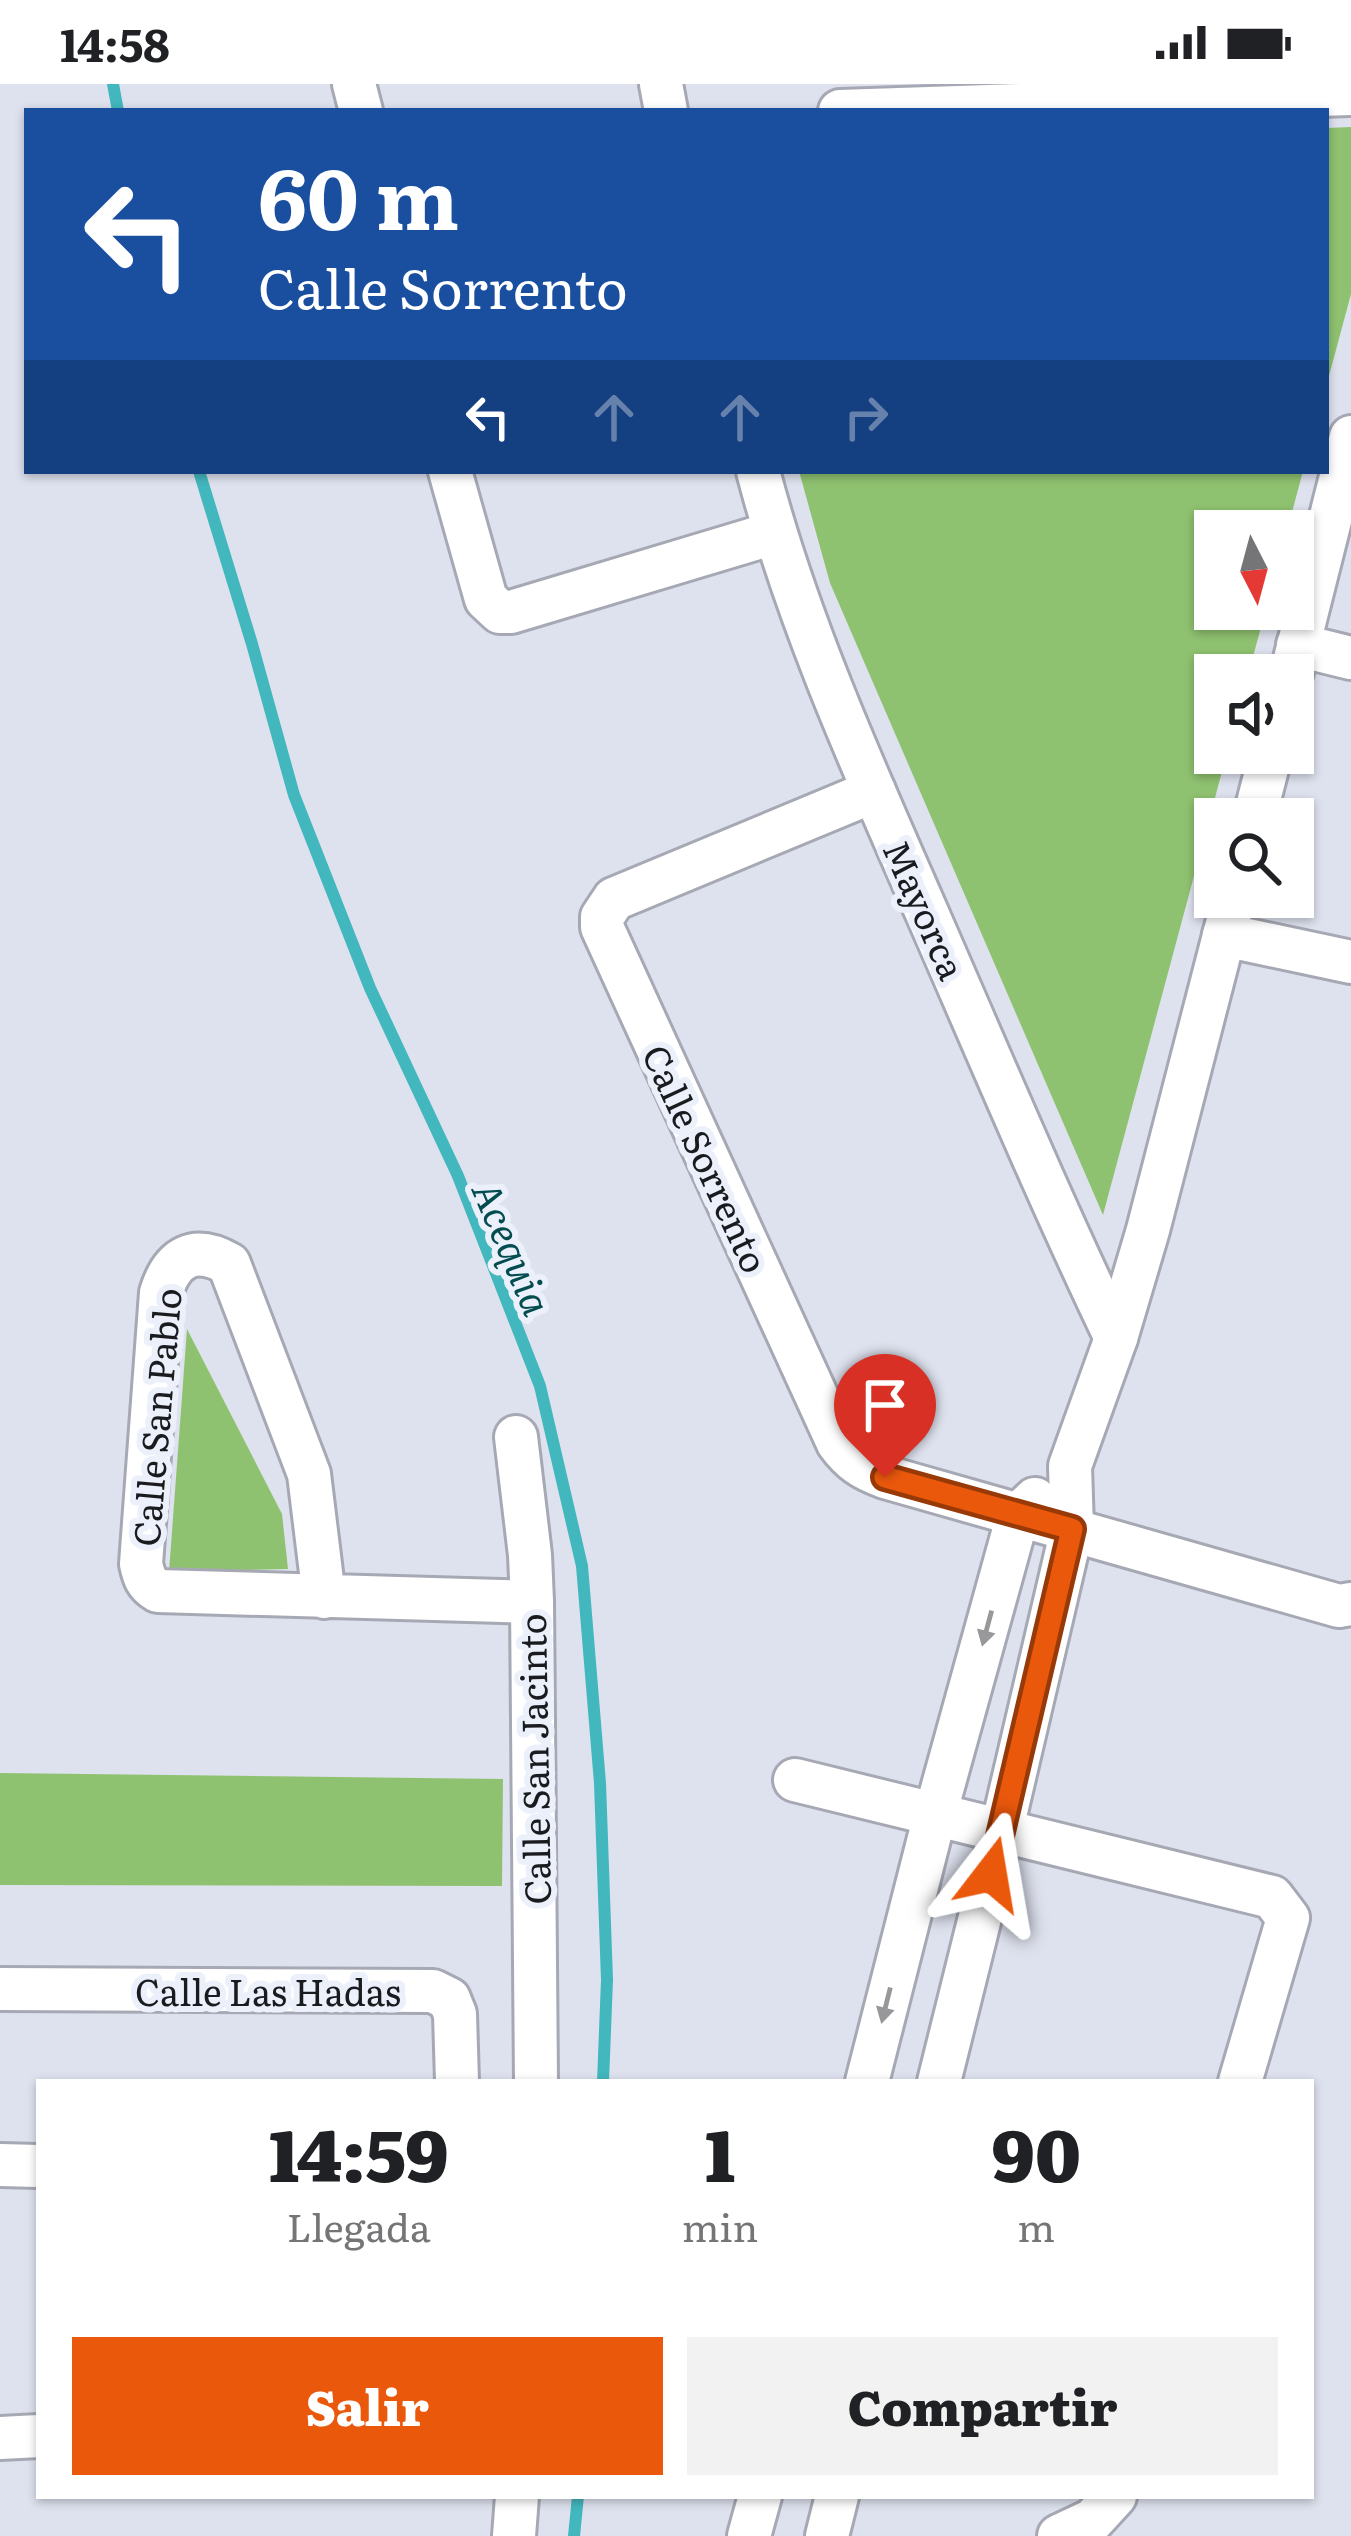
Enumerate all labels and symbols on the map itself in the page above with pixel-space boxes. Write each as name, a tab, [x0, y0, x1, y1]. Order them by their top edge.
north arrow	[1194, 510, 1314, 630]
street label: Mayorca	[872, 831, 980, 988]
street label: Calle Sorrento	[631, 1035, 783, 1281]
water label: Acequia	[460, 1171, 569, 1324]
street label: Calle San Pablo	[117, 1286, 193, 1548]
pin	[834, 1354, 936, 1477]
one-way arrow	[976, 1610, 995, 1647]
street label: Calle San Jacinto	[504, 1613, 562, 1905]
position arrow	[928, 1811, 1054, 1937]
street label: Calle Las Hadas	[135, 1964, 401, 2017]
one-way arrow	[876, 1986, 895, 2023]

